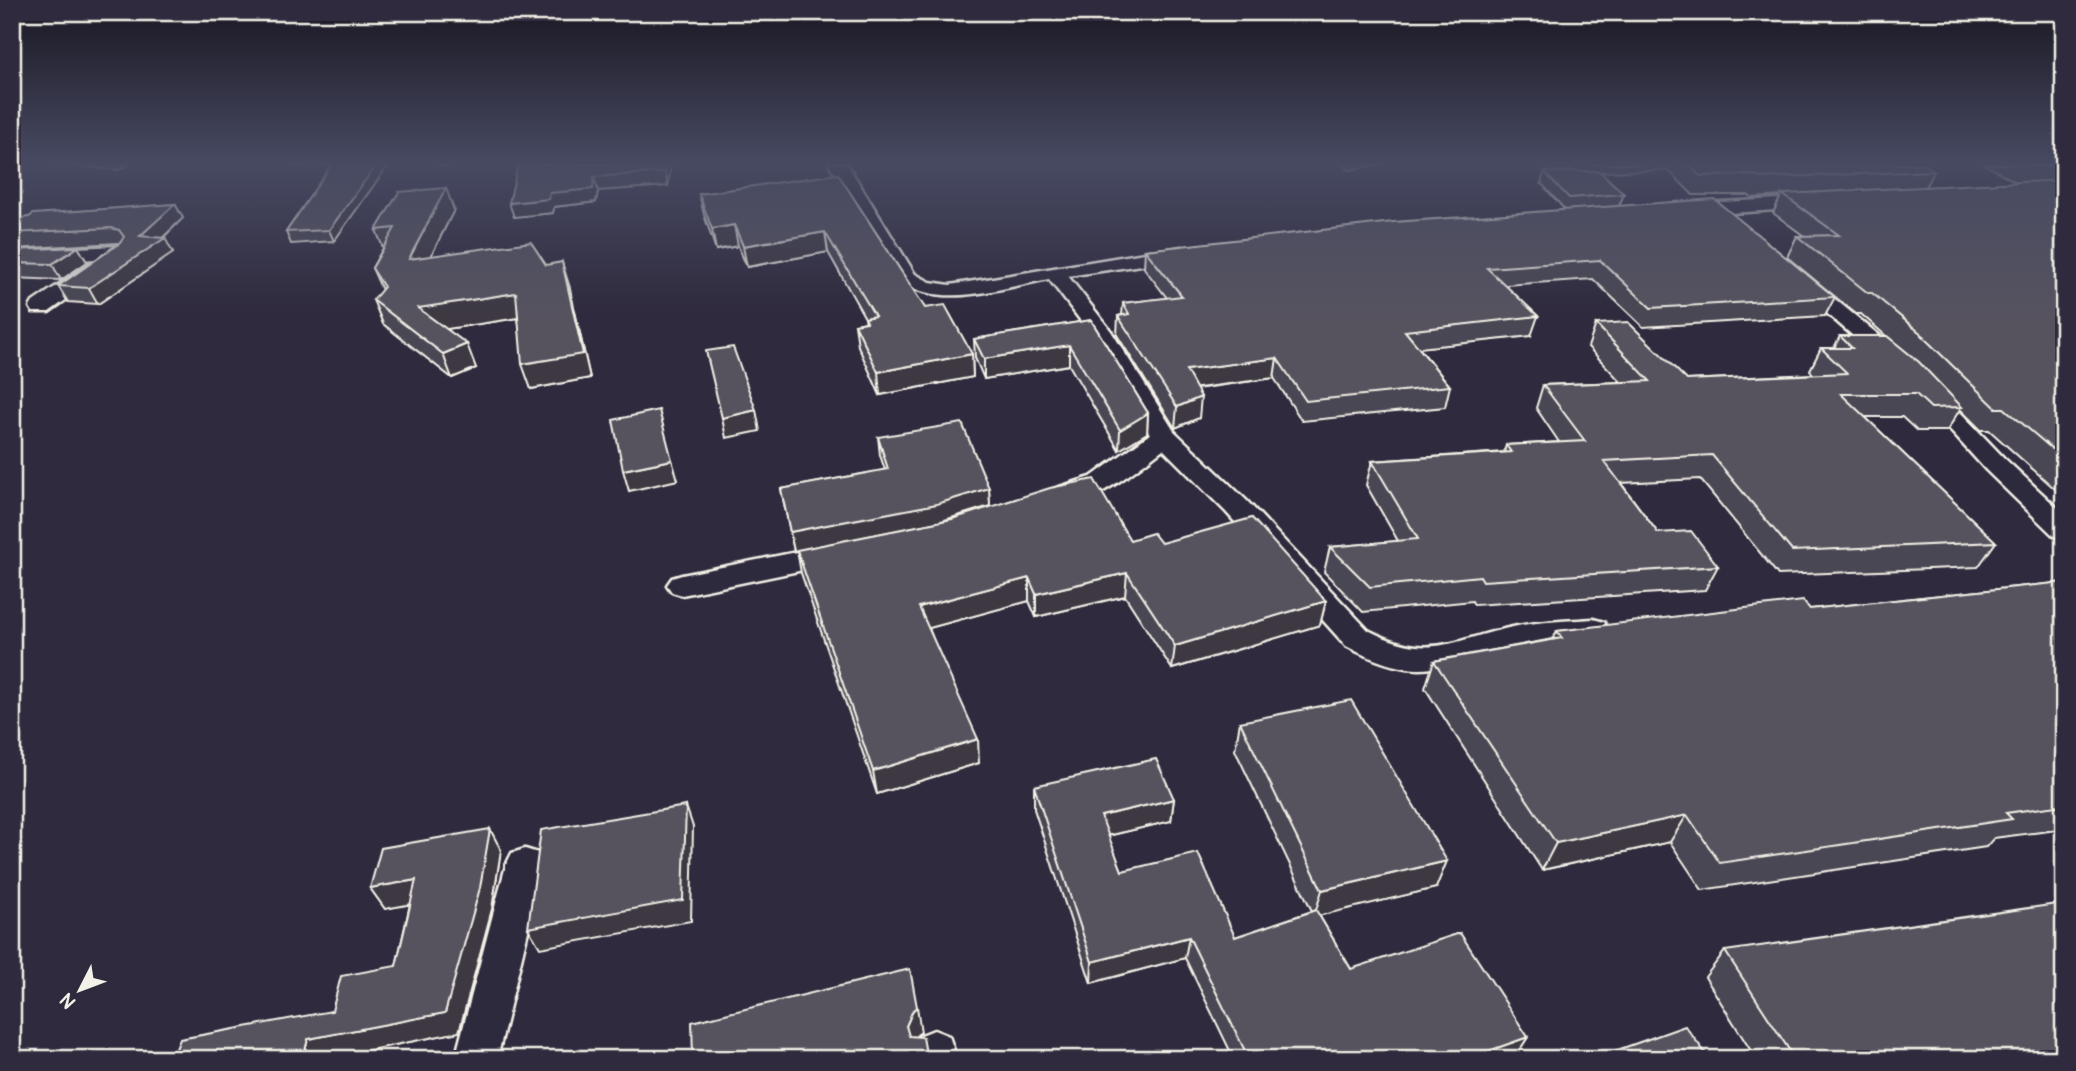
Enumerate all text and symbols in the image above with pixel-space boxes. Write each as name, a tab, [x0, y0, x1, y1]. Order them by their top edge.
north arrow	[46, 956, 116, 1026]
text: N	[55, 988, 81, 1014]

